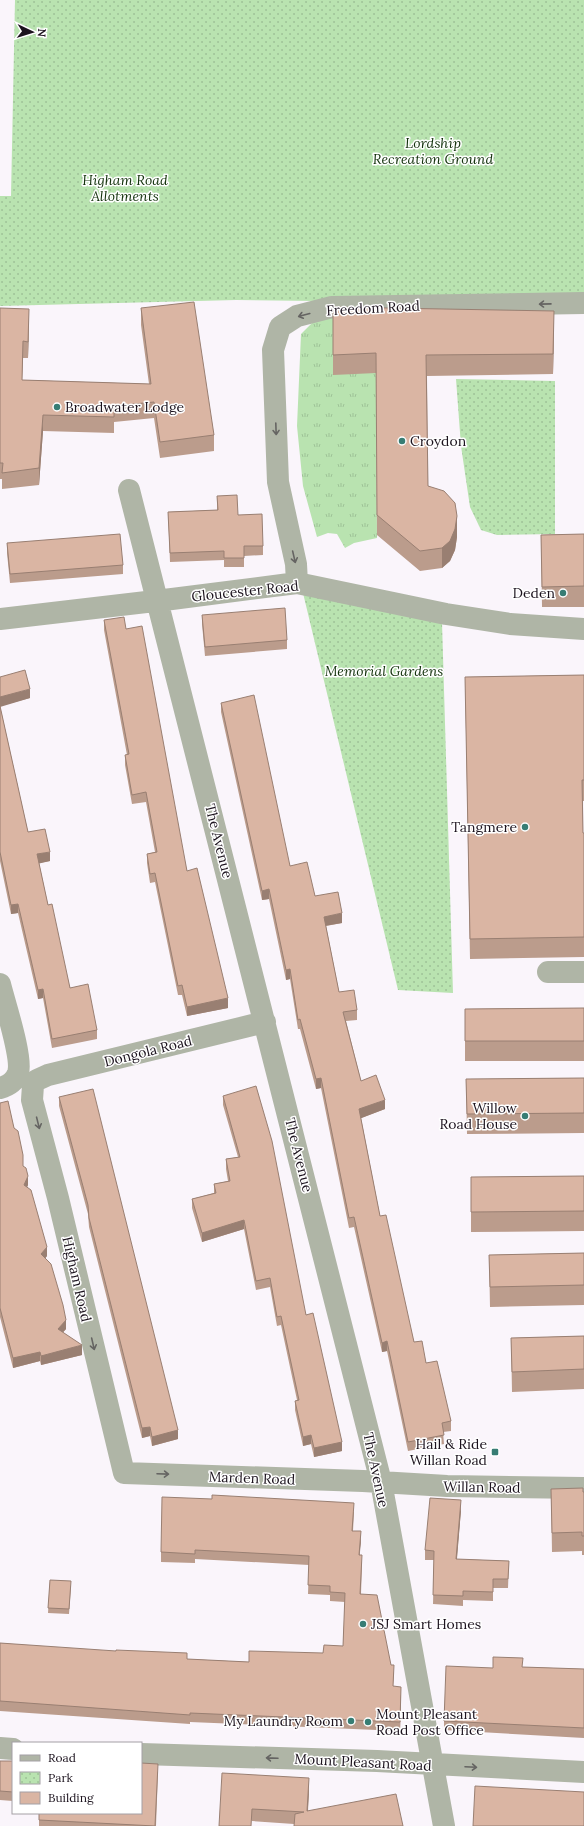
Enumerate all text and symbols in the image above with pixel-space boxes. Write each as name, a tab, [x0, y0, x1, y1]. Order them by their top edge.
north arrow	[12, 12, 52, 52]
text: N	[35, 28, 49, 38]
park label: Lordship Recreation Ground	[373, 134, 493, 168]
park label: Higham Road Allotments	[82, 171, 168, 205]
street label: Freedom Road	[326, 297, 420, 319]
one-way arrow	[539, 300, 552, 307]
one-way arrow	[298, 311, 311, 319]
place label: Broadwater Lodge	[65, 398, 185, 416]
marker: Broadwater Lodge	[52, 402, 62, 412]
one-way arrow	[272, 422, 280, 435]
place label: Croydon	[410, 432, 467, 450]
marker: Croydon	[397, 436, 407, 446]
one-way arrow	[291, 550, 298, 563]
street label: Gloucester Road	[191, 576, 299, 606]
place label: Deden	[513, 584, 556, 602]
marker: Deden	[558, 588, 568, 598]
park label: Memorial Gardens	[325, 662, 443, 680]
street label: The Avenue	[201, 802, 237, 881]
place label: Tangmere	[451, 818, 517, 836]
marker: Tangmere	[520, 822, 530, 832]
street label: Dongola Road	[102, 1031, 194, 1071]
place label: Willow Road House	[440, 1099, 518, 1133]
marker: Willow Road House	[520, 1111, 530, 1121]
one-way arrow	[34, 1116, 42, 1129]
street label: The Avenue	[281, 1116, 317, 1195]
street label: Higham Road	[58, 1235, 96, 1323]
one-way arrow	[90, 1337, 97, 1350]
street label: The Avenue	[359, 1431, 393, 1510]
place label: Hail & Ride Willan Road	[410, 1435, 487, 1469]
marker: Hail & Ride Willan Road	[490, 1447, 500, 1457]
street label: Marden Road	[208, 1467, 296, 1489]
one-way arrow	[156, 1471, 169, 1478]
street label: Willan Road	[443, 1477, 521, 1497]
place label: JSJ Smart Homes	[370, 1615, 481, 1633]
marker: JSJ Smart Homes	[358, 1619, 368, 1629]
place label: Mount Pleasant Road Post Office	[376, 1705, 484, 1739]
place label: My Laundry Room	[224, 1712, 343, 1730]
marker: My Laundry Room	[346, 1716, 356, 1726]
marker: Mount Pleasant Road Post Office	[363, 1717, 373, 1727]
legend	[12, 1742, 142, 1814]
street label: Mount Pleasant Road	[294, 1749, 432, 1775]
text: Road	[48, 1750, 76, 1765]
one-way arrow	[266, 1754, 279, 1762]
one-way arrow	[464, 1763, 477, 1770]
text: Park	[48, 1770, 74, 1785]
text: Building	[48, 1790, 94, 1805]

